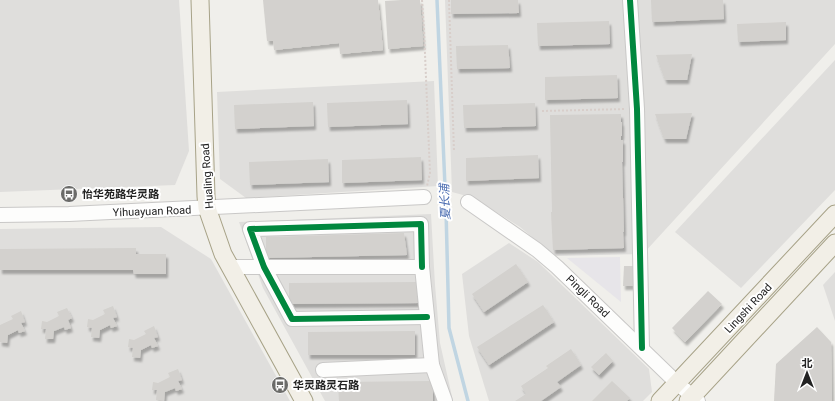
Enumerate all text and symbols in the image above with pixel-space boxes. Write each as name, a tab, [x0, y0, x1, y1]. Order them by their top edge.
street label: Hualing Road	[199, 143, 216, 209]
water label: 夏长浦	[437, 182, 453, 220]
bus stop icon: 怡华苑路华灵路	[59, 184, 79, 204]
place label: 怡华苑路华灵路	[82, 188, 160, 201]
street label: Yihuayuan Road	[113, 204, 192, 219]
street label: Pingli Road	[563, 273, 612, 320]
street label: Lingshi Road	[722, 281, 775, 336]
north arrow	[787, 353, 827, 393]
text: 北	[802, 357, 813, 370]
bus stop icon: 华灵路灵石路	[270, 375, 290, 395]
place label: 华灵路灵石路	[293, 379, 360, 392]

